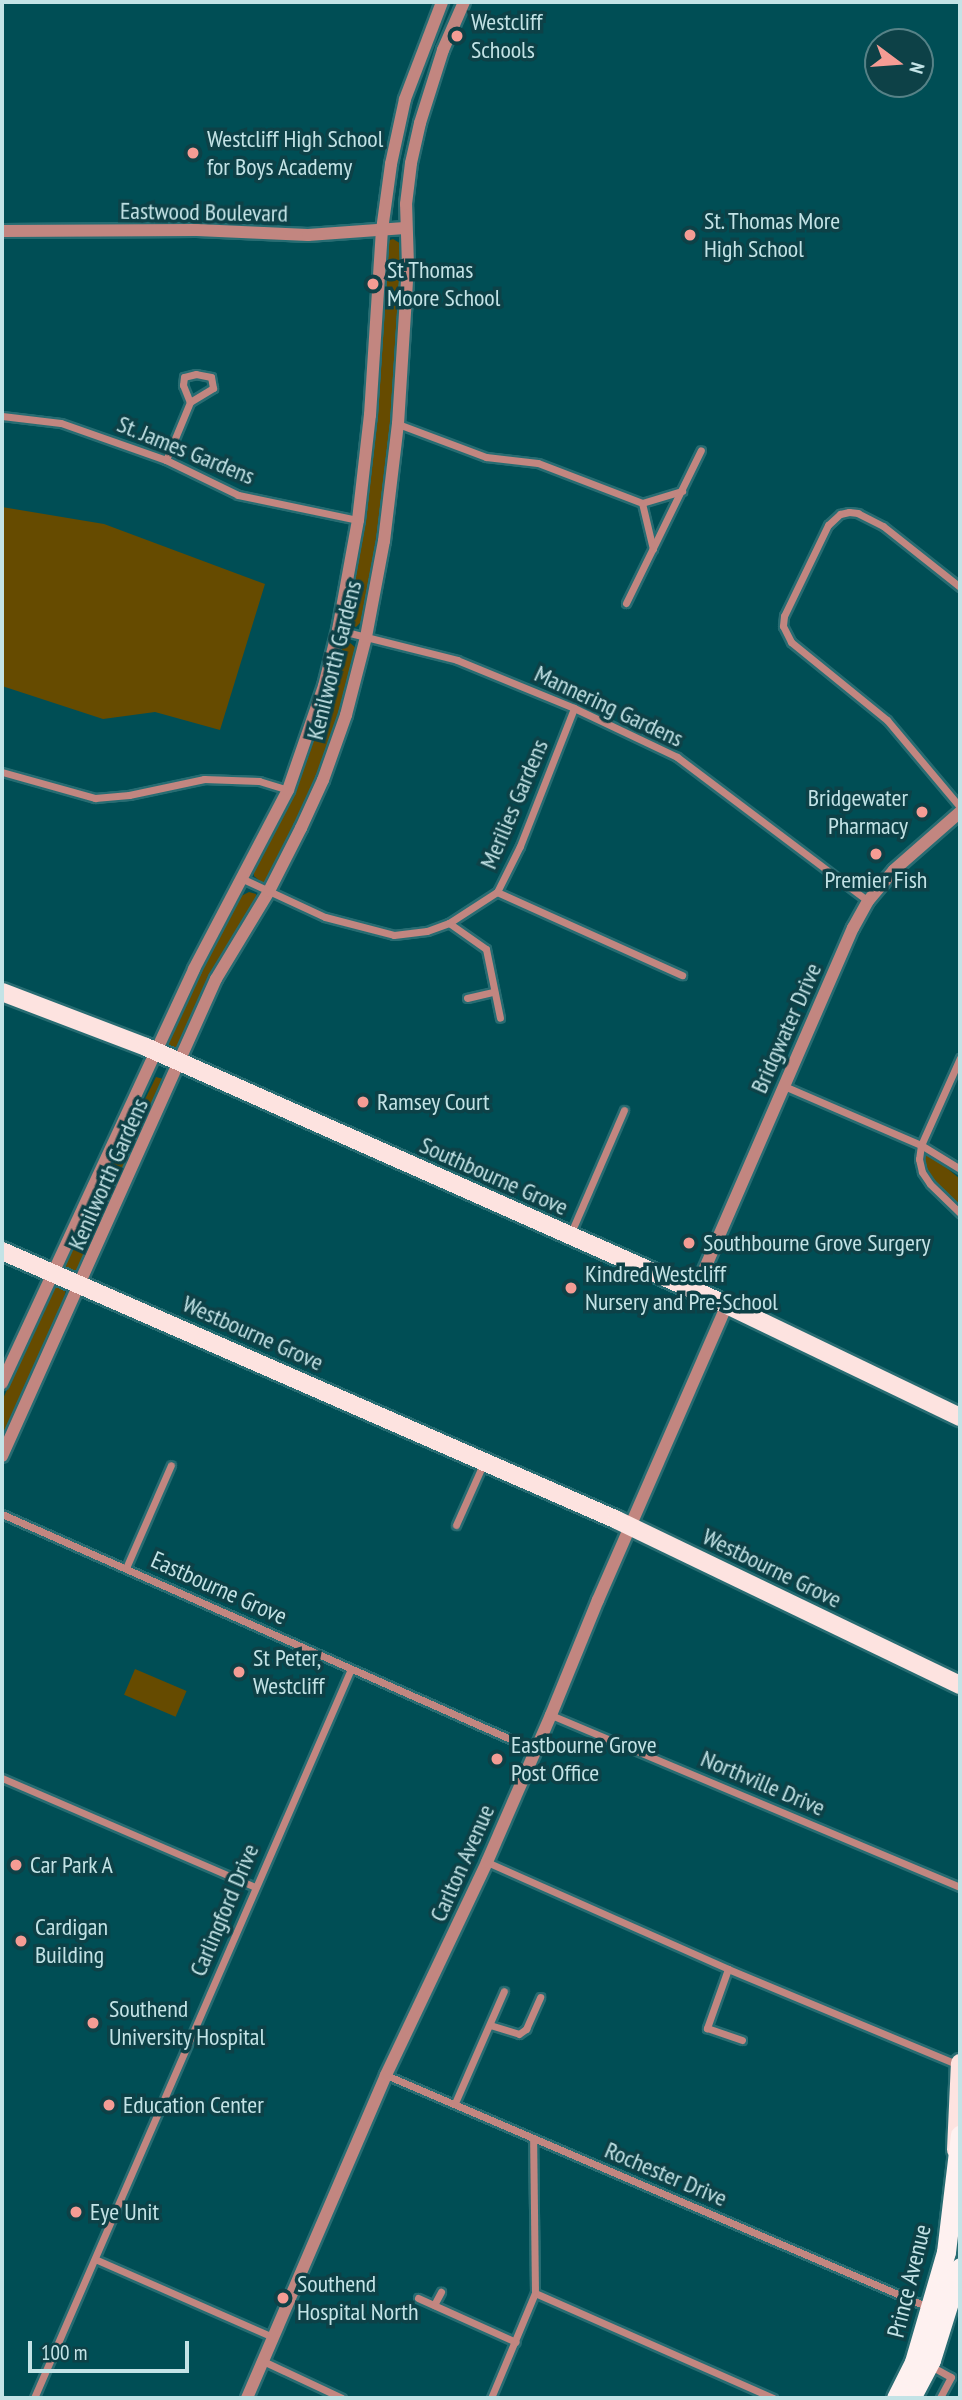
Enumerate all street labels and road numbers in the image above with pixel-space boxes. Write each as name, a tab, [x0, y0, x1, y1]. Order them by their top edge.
street label: Eastwood Boulevard	[120, 196, 288, 228]
street label: St. James Gardens	[112, 409, 260, 491]
street label: Kenilworth Gardens	[300, 578, 368, 742]
street label: Mannering Gardens	[530, 659, 688, 753]
street label: Merilies Gardens	[474, 735, 554, 873]
street label: Bridgwater Drive	[745, 959, 827, 1097]
street label: Kenilworth Gardens	[62, 1094, 154, 1254]
street label: Southbourne Grove	[415, 1130, 573, 1222]
street label: Westbourne Grove	[178, 1289, 328, 1377]
street label: Westbourne Grove	[698, 1522, 846, 1614]
street label: Eastbourne Grove	[147, 1545, 291, 1631]
street label: Northville Drive	[697, 1744, 829, 1822]
street label: Carlton Avenue	[423, 1800, 501, 1926]
street label: Carlingford Drive	[183, 1840, 265, 1980]
street label: Rochester Drive	[601, 2135, 731, 2213]
street label: Prince Avenue	[881, 2221, 937, 2341]

